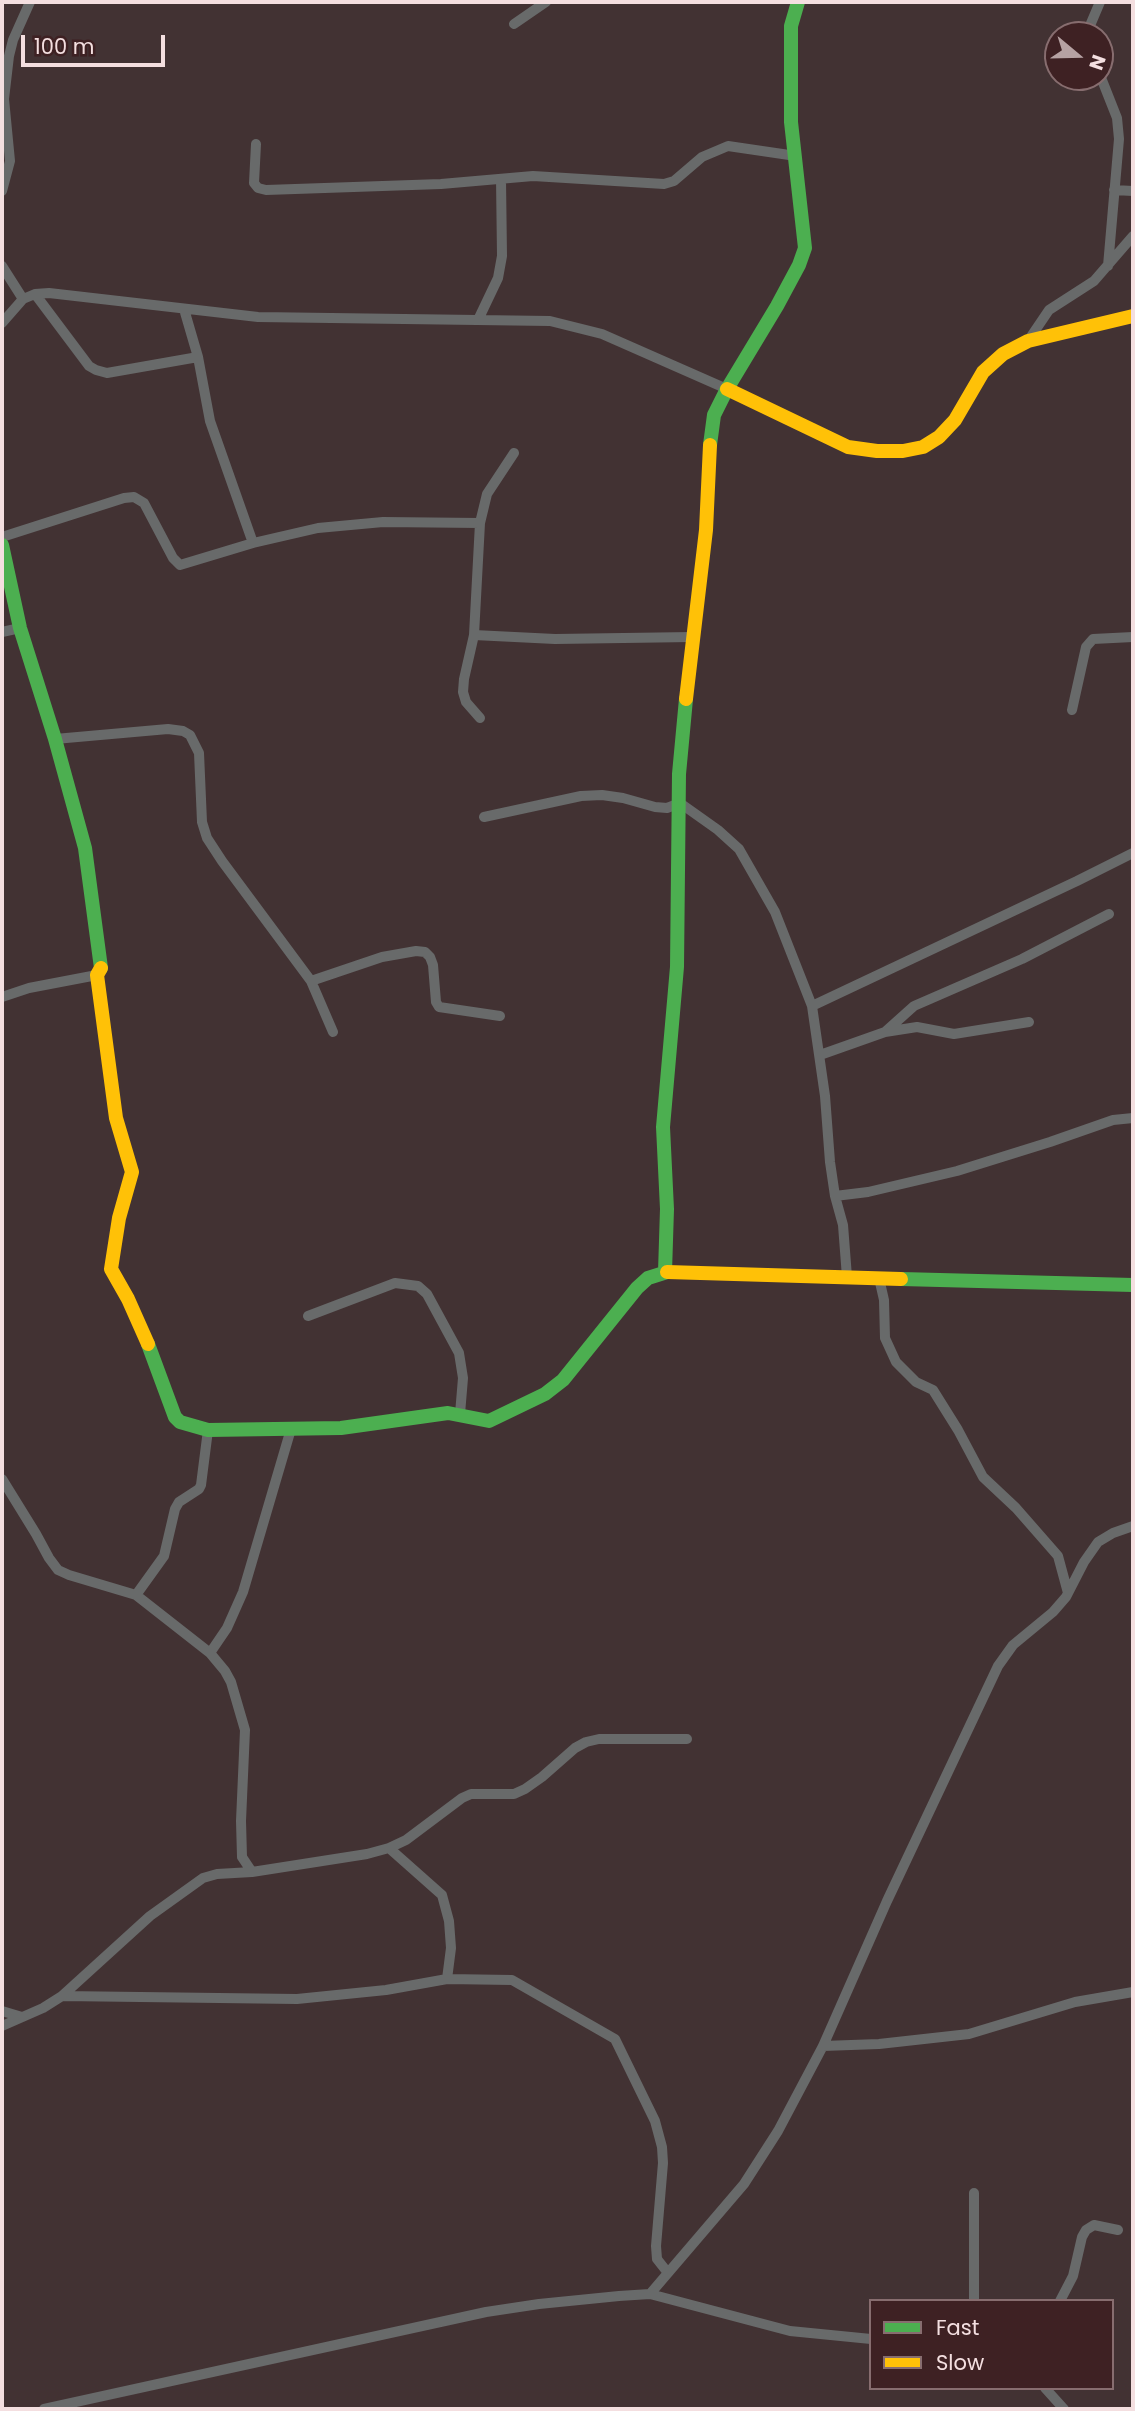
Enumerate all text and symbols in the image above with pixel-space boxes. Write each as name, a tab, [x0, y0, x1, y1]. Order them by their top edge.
scale bar	[24, 21, 168, 65]
north arrow	[1044, 21, 1114, 91]
text: 100 m	[34, 32, 94, 61]
text: N	[1082, 51, 1113, 73]
legend	[869, 2299, 1114, 2390]
text: Fast	[936, 2313, 979, 2342]
text: Slow	[936, 2348, 984, 2377]

